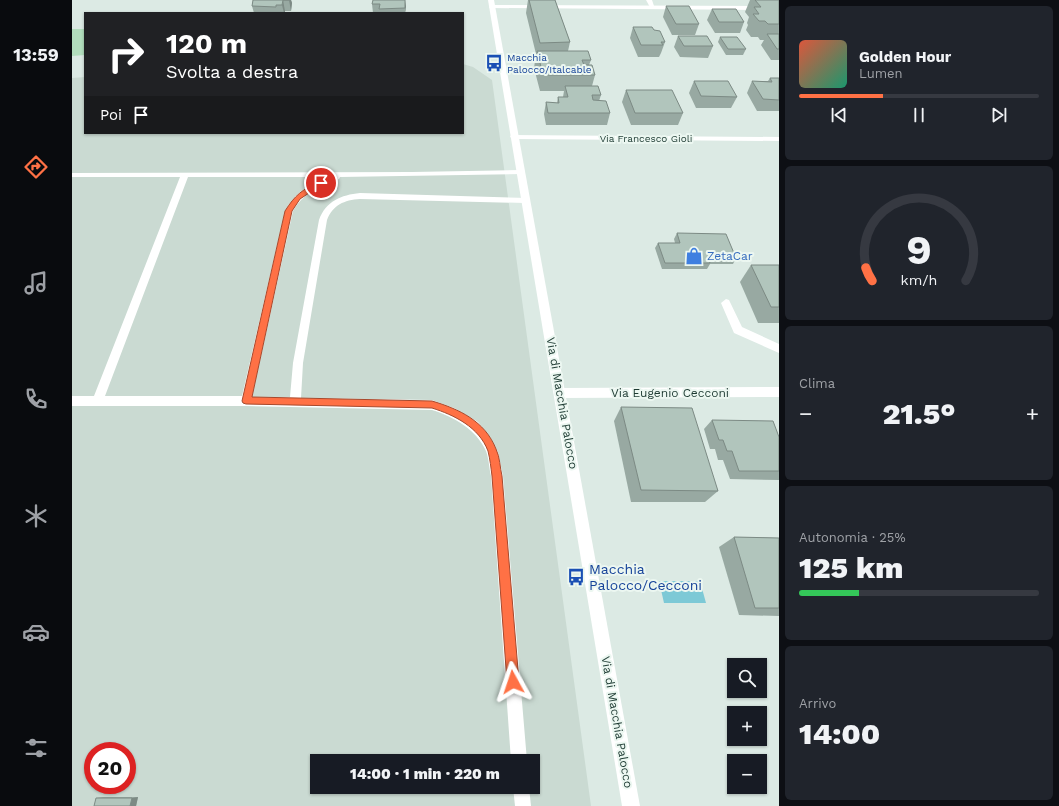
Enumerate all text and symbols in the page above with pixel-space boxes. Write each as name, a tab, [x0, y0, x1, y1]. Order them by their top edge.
text: 120 m	[166, 27, 247, 60]
icon: right	[100, 28, 152, 80]
text: 13:59	[13, 44, 59, 65]
text: Golden Hour	[859, 48, 951, 66]
place label: Macchia Palocco/Italcable	[507, 52, 592, 75]
bus stop icon: Macchia Palocco/Italcable	[484, 53, 504, 73]
text: Svolta a destra	[166, 61, 298, 82]
text: Lumen	[859, 66, 903, 81]
icon: arrive	[130, 104, 152, 126]
icon: previous	[828, 104, 850, 126]
icon: pause	[908, 104, 930, 126]
icon: next	[988, 104, 1010, 126]
text: Poi	[100, 106, 122, 124]
street label: Via Francesco Gioli	[600, 133, 692, 144]
icon: directions	[22, 153, 50, 181]
pin	[304, 166, 338, 200]
icon: arrive	[310, 172, 332, 194]
text: 9	[906, 225, 932, 274]
shop icon: ZetaCar	[684, 246, 704, 266]
place label: ZetaCar	[707, 249, 753, 263]
icon: music	[22, 269, 50, 297]
text: km/h	[901, 272, 937, 288]
street label: Via di Macchia Palocco	[544, 336, 580, 470]
text: Clima	[799, 376, 835, 391]
icon: phone	[22, 385, 50, 413]
street label: Via Eugenio Cecconi	[611, 386, 729, 400]
text: 21.5°	[882, 396, 956, 431]
text: −	[799, 401, 812, 426]
text: +	[1026, 401, 1039, 426]
icon: climate	[22, 502, 50, 530]
text: Autonomia · 25%	[799, 530, 906, 545]
text: 125 km	[799, 550, 903, 585]
place label: Macchia Palocco/Cecconi	[589, 561, 702, 593]
bus stop icon: Macchia Palocco/Cecconi	[566, 567, 586, 587]
icon: car	[22, 618, 50, 646]
street label: Via di Macchia Palocco	[599, 655, 635, 789]
map controls	[727, 658, 767, 794]
button: search	[727, 658, 767, 698]
position arrow	[492, 661, 534, 703]
text: Arrivo	[799, 696, 836, 711]
button: +	[727, 706, 767, 746]
text: 14:00	[799, 716, 880, 751]
icon: filters	[22, 734, 50, 762]
speed limit sign: 20	[84, 742, 136, 794]
button: −	[727, 754, 767, 794]
text: 14:00 · 1 min · 220 m	[350, 765, 500, 783]

